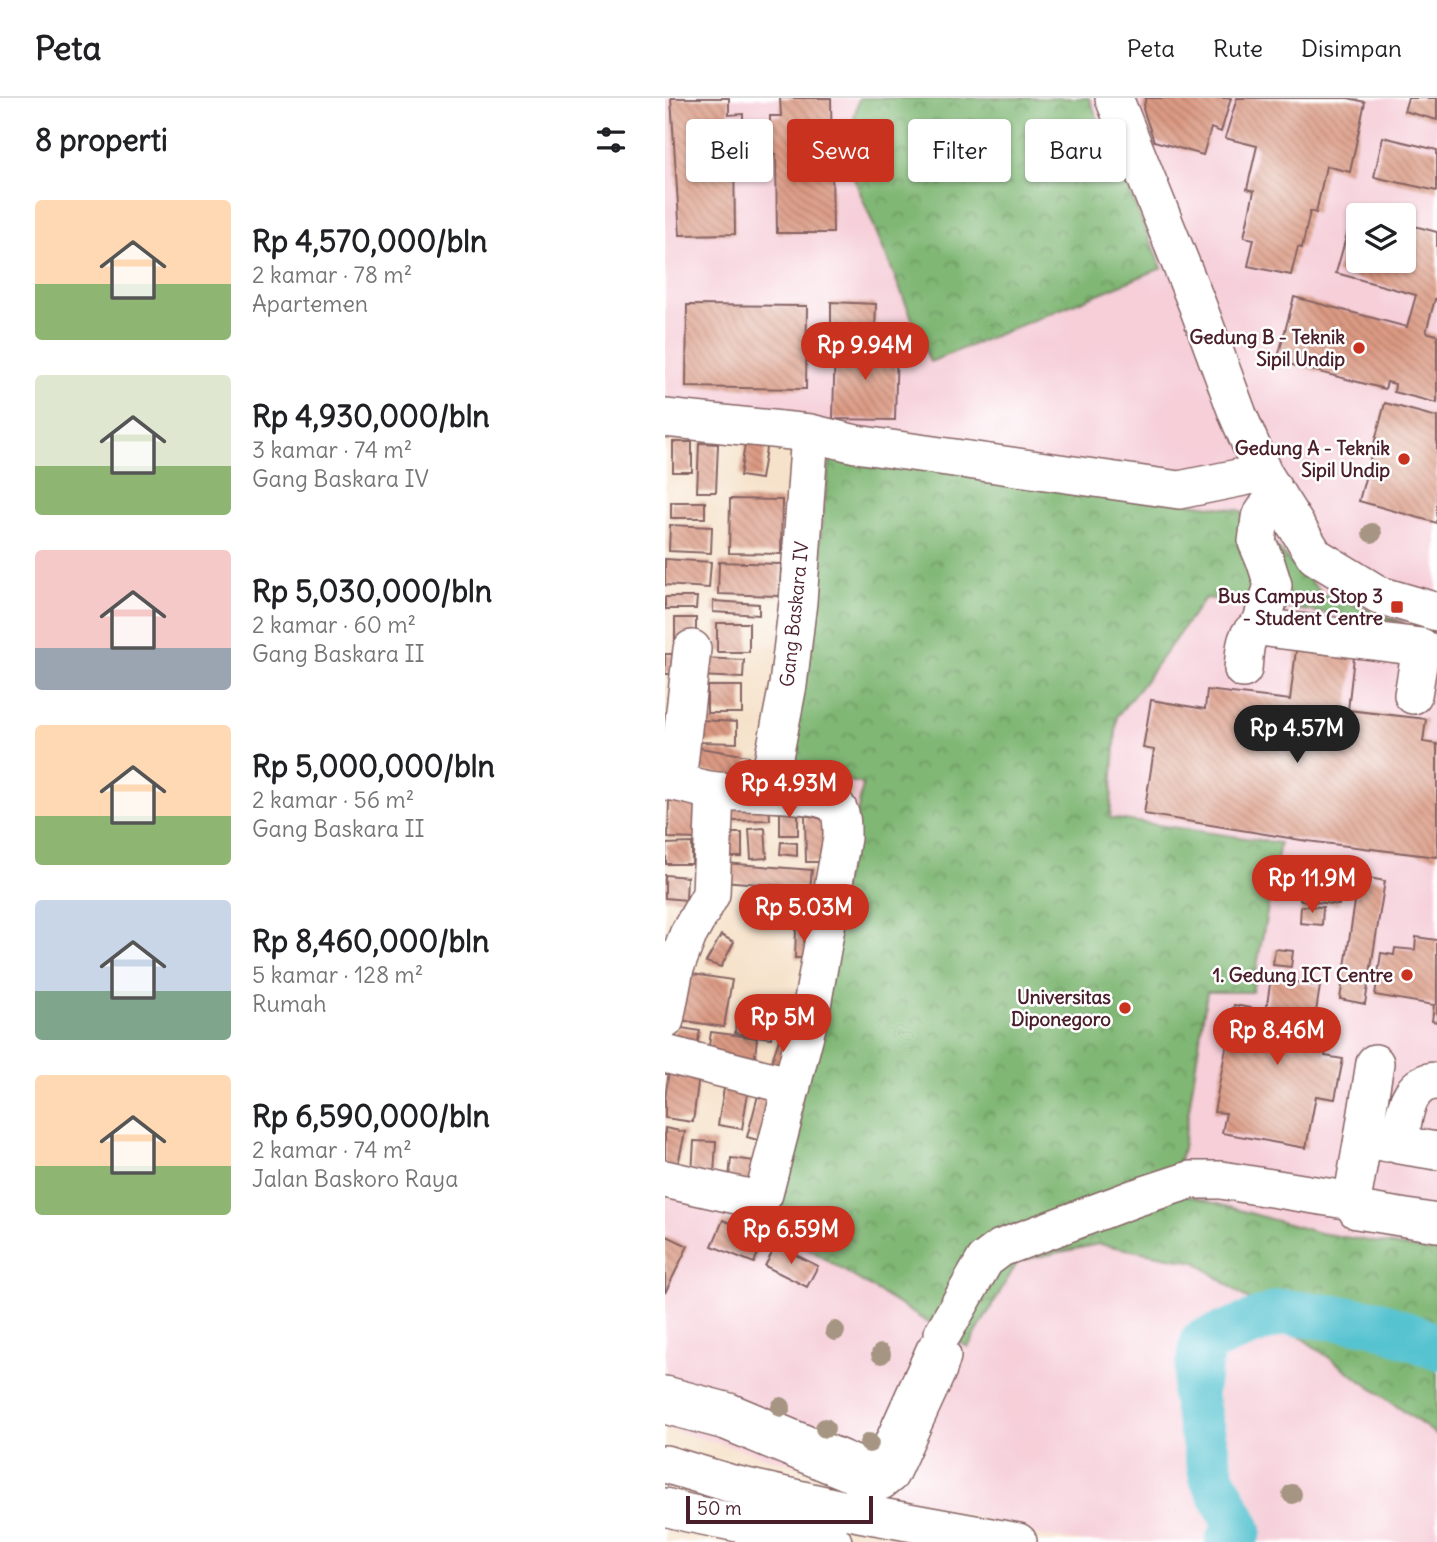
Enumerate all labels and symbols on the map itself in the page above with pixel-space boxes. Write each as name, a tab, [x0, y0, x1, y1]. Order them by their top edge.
pin: Rp 9.94M	[793, 322, 937, 382]
place label: Gedung B - Teknik Sipil Undip	[1190, 325, 1345, 371]
marker: Gedung B - Teknik Sipil Undip	[1351, 340, 1367, 356]
place label: Gedung A - Teknik Sipil Undip	[1235, 436, 1390, 482]
marker: Gedung A - Teknik Sipil Undip	[1396, 451, 1412, 467]
street label: Gang Baskara IV	[774, 540, 814, 688]
place label: Bus Campus Stop 3 - Student Centre	[1218, 584, 1383, 630]
marker: Bus Campus Stop 3 - Student Centre	[1389, 599, 1405, 615]
pin: Rp 4.57M	[1225, 706, 1369, 765]
pin: Rp 4.93M	[717, 760, 861, 820]
pin: Rp 11.9M	[1240, 856, 1384, 915]
pin: Rp 5.03M	[732, 884, 876, 944]
place label: 1. Gedung ICT Centre	[1213, 963, 1393, 987]
marker: 1. Gedung ICT Centre	[1399, 967, 1415, 983]
place label: Universitas Diponegoro	[1011, 985, 1111, 1031]
pin: Rp 5M	[734, 995, 832, 1054]
marker: Universitas Diponegoro	[1117, 1000, 1133, 1016]
pin: Rp 8.46M	[1205, 1007, 1349, 1067]
pin: Rp 6.59M	[719, 1206, 863, 1266]
scale bar	[686, 1493, 873, 1525]

